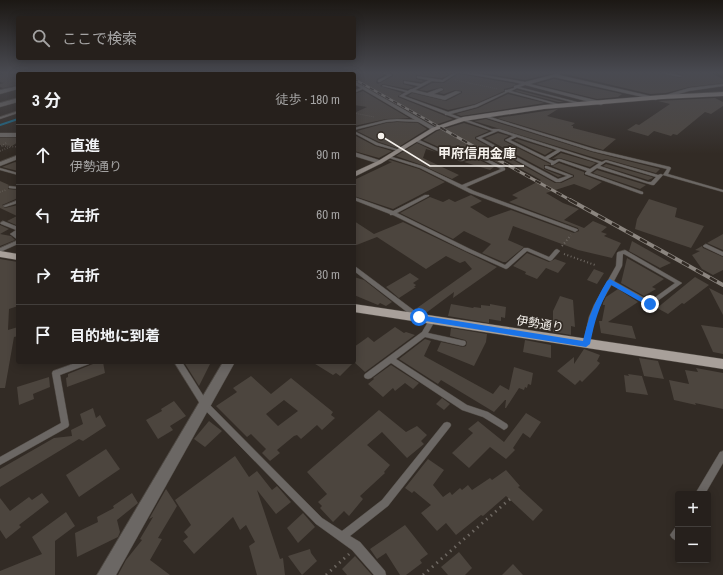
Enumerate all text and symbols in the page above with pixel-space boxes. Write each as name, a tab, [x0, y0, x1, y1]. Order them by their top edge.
search box	[16, 16, 356, 60]
icon: search	[30, 27, 52, 49]
text: ここで検索	[62, 28, 137, 49]
text: 3 分	[32, 88, 61, 111]
text: 徒歩 · 180 m	[275, 91, 340, 108]
text: 直進	[70, 135, 100, 156]
callout: 甲府信用金庫	[430, 141, 524, 166]
icon: ahead	[32, 144, 54, 166]
text: 甲府信用金庫	[438, 145, 516, 162]
text: 90 m	[316, 146, 340, 163]
text: 伊勢通り	[70, 158, 122, 175]
icon: left	[32, 204, 54, 226]
text: 左折	[70, 205, 100, 226]
text: 60 m	[316, 206, 340, 223]
icon: right	[32, 264, 54, 286]
text: 右折	[70, 265, 100, 286]
text: 30 m	[316, 266, 340, 283]
route end	[641, 295, 659, 313]
route start	[410, 308, 428, 326]
street label: 伊勢通り	[515, 312, 565, 336]
icon: arrive	[32, 324, 54, 346]
text: 目的地に到着	[70, 325, 160, 346]
map controls	[675, 491, 711, 563]
button: +	[675, 491, 711, 527]
button: −	[675, 527, 711, 563]

